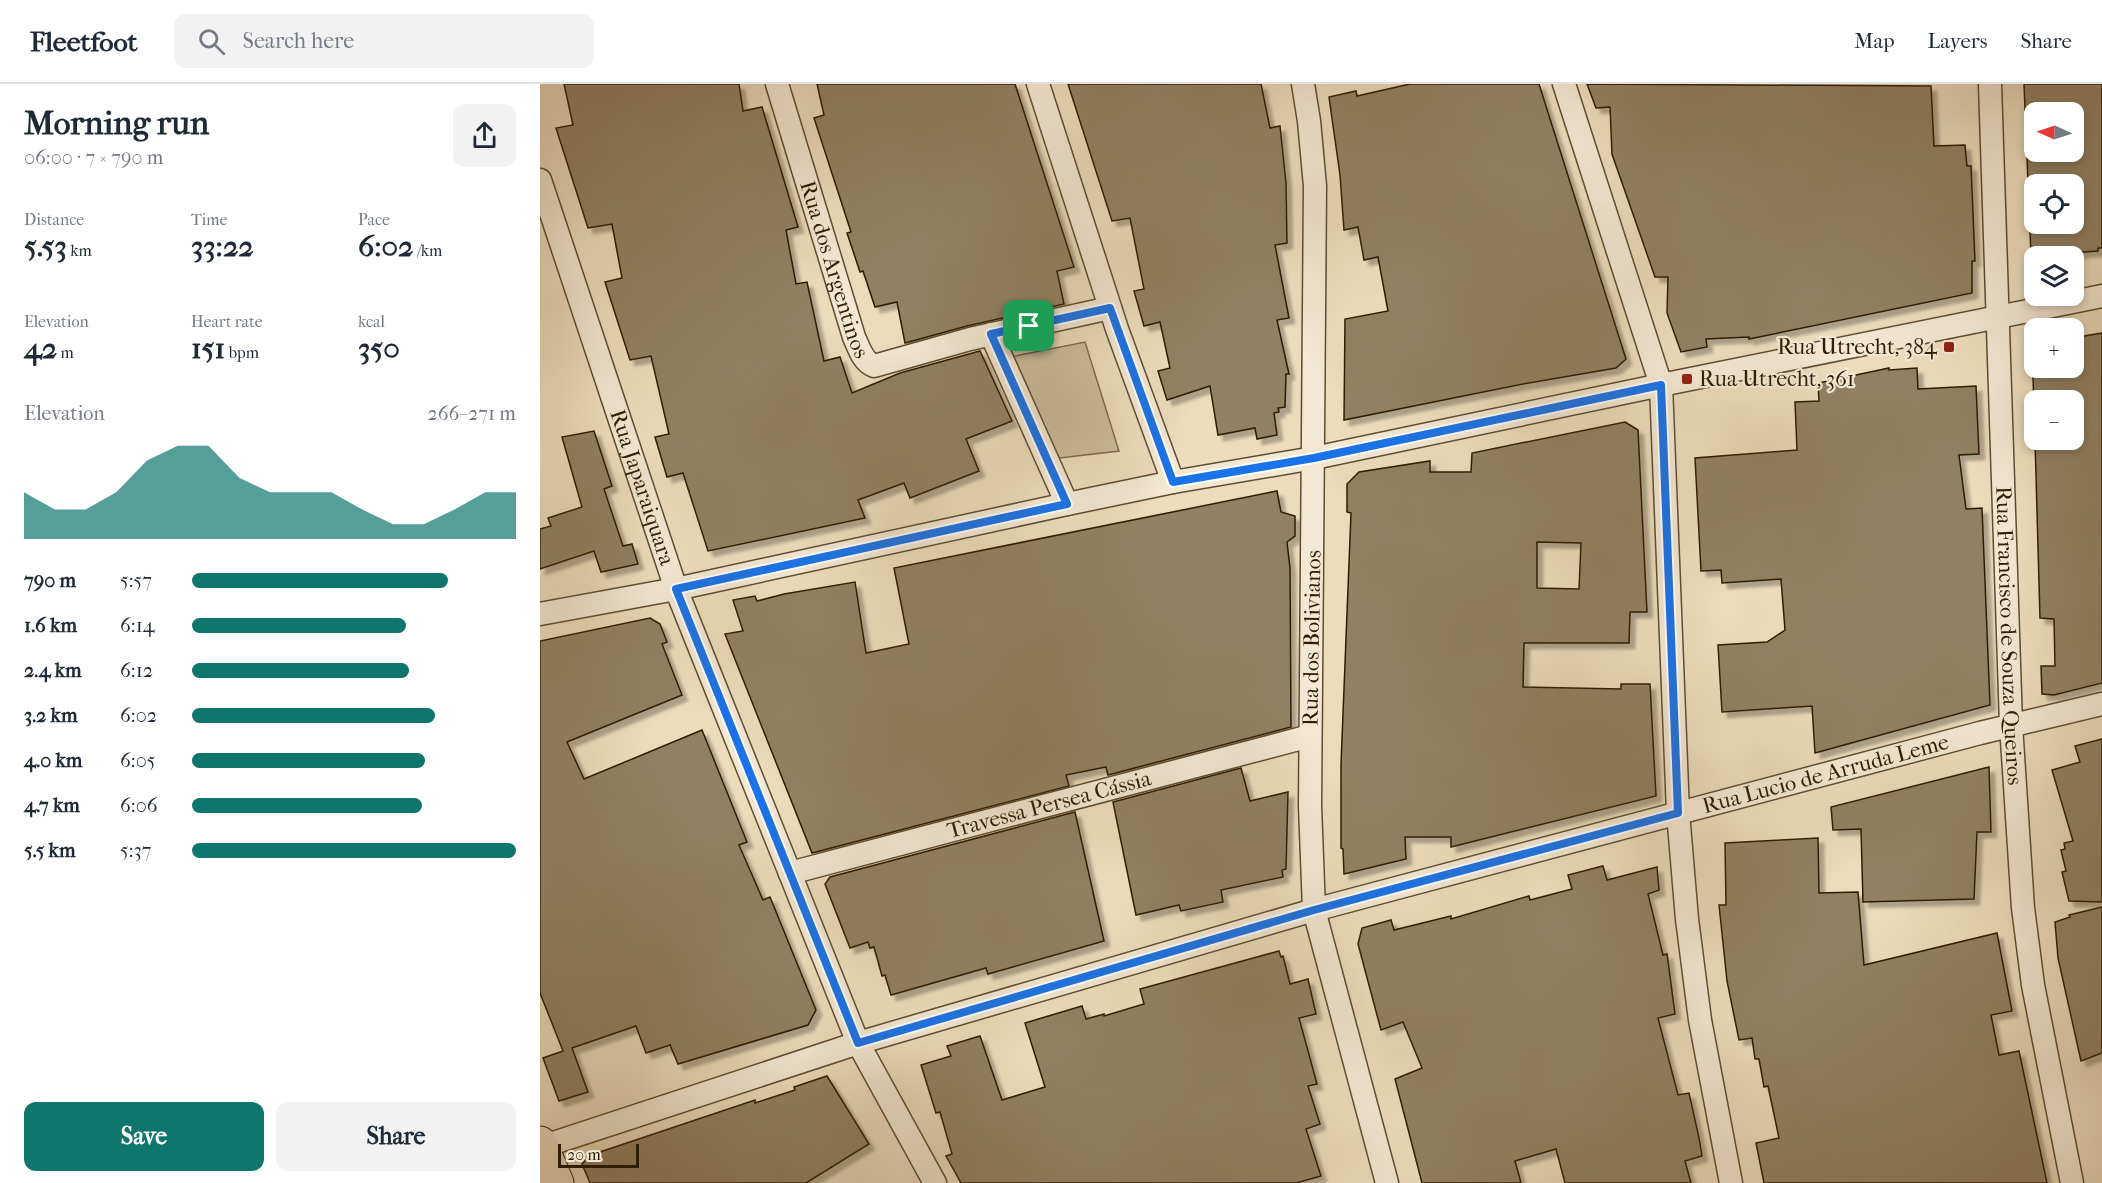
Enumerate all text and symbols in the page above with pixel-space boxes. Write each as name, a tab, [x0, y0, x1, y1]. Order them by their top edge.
search box	[174, 14, 594, 68]
text: Fleetfoot	[30, 25, 138, 58]
icon: search	[195, 25, 228, 58]
text: Search here	[243, 28, 354, 54]
text: Map	[1854, 29, 1895, 53]
text: Layers	[1928, 29, 1987, 53]
text: Share	[2020, 29, 2072, 53]
north arrow	[2024, 102, 2084, 162]
map controls	[2024, 102, 2084, 450]
text: Morning run	[24, 104, 209, 143]
button: share	[453, 104, 516, 167]
text: 06:00 · 7 × 790 m	[24, 146, 163, 169]
button: locate	[2024, 174, 2084, 234]
street label: Rua dos Argentinos	[794, 178, 875, 363]
text: Distance	[24, 210, 84, 229]
text: Time	[191, 210, 227, 229]
text: Pace	[358, 210, 390, 229]
text: 5.53	[24, 229, 67, 264]
text: 33:22	[191, 229, 254, 264]
text: 6:02	[358, 229, 414, 264]
text: km	[67, 241, 92, 260]
text: /km	[414, 241, 442, 260]
button: layers	[2024, 246, 2084, 306]
pin	[1003, 300, 1054, 351]
icon: arrive	[1012, 309, 1045, 342]
text: Elevation	[24, 312, 89, 331]
text: Heart rate	[191, 312, 263, 331]
text: kcal	[358, 312, 385, 331]
button: +	[2024, 318, 2084, 378]
text: 42	[24, 331, 57, 366]
text: 151	[191, 331, 225, 366]
text: 350	[358, 331, 400, 366]
place label: Rua Utrecht, 384	[1777, 334, 1938, 360]
marker: Rua Utrecht, 384	[1942, 340, 1956, 354]
text: m	[57, 343, 74, 362]
text: bpm	[225, 343, 259, 362]
place label: Rua Utrecht, 361	[1699, 366, 1855, 392]
marker: Rua Utrecht, 361	[1680, 372, 1694, 386]
button: −	[2024, 390, 2084, 450]
text: Elevation	[24, 402, 105, 425]
text: 266–271 m	[427, 402, 516, 425]
street label: Rua Japaraiquara	[604, 406, 680, 569]
street label: Rua Francisco de Souza Queiros	[1990, 486, 2028, 786]
street label: Rua dos Bolivianos	[1297, 550, 1327, 726]
text: 790 m	[24, 569, 76, 592]
text: 5:57	[120, 569, 152, 592]
text: 1.6 km	[24, 614, 77, 637]
text: 6:14	[120, 614, 155, 637]
text: 2.4 km	[24, 659, 82, 682]
text: 6:12	[120, 659, 153, 682]
text: 3.2 km	[24, 704, 78, 727]
text: 6:02	[120, 704, 157, 727]
street label: Rua Lucio de Arruda Leme	[1700, 729, 1952, 819]
text: 4.0 km	[24, 749, 82, 772]
text: 6:05	[120, 749, 155, 772]
street label: Travessa Persea Cássia	[944, 765, 1155, 844]
text: 4.7 km	[24, 794, 80, 817]
text: 6:06	[120, 794, 158, 817]
text: 5.5 km	[24, 839, 76, 862]
text: 5:37	[120, 839, 151, 862]
button: Save	[24, 1102, 264, 1171]
button: Share	[276, 1102, 516, 1171]
scale bar	[558, 1141, 639, 1168]
text: 20 m	[567, 1145, 601, 1164]

